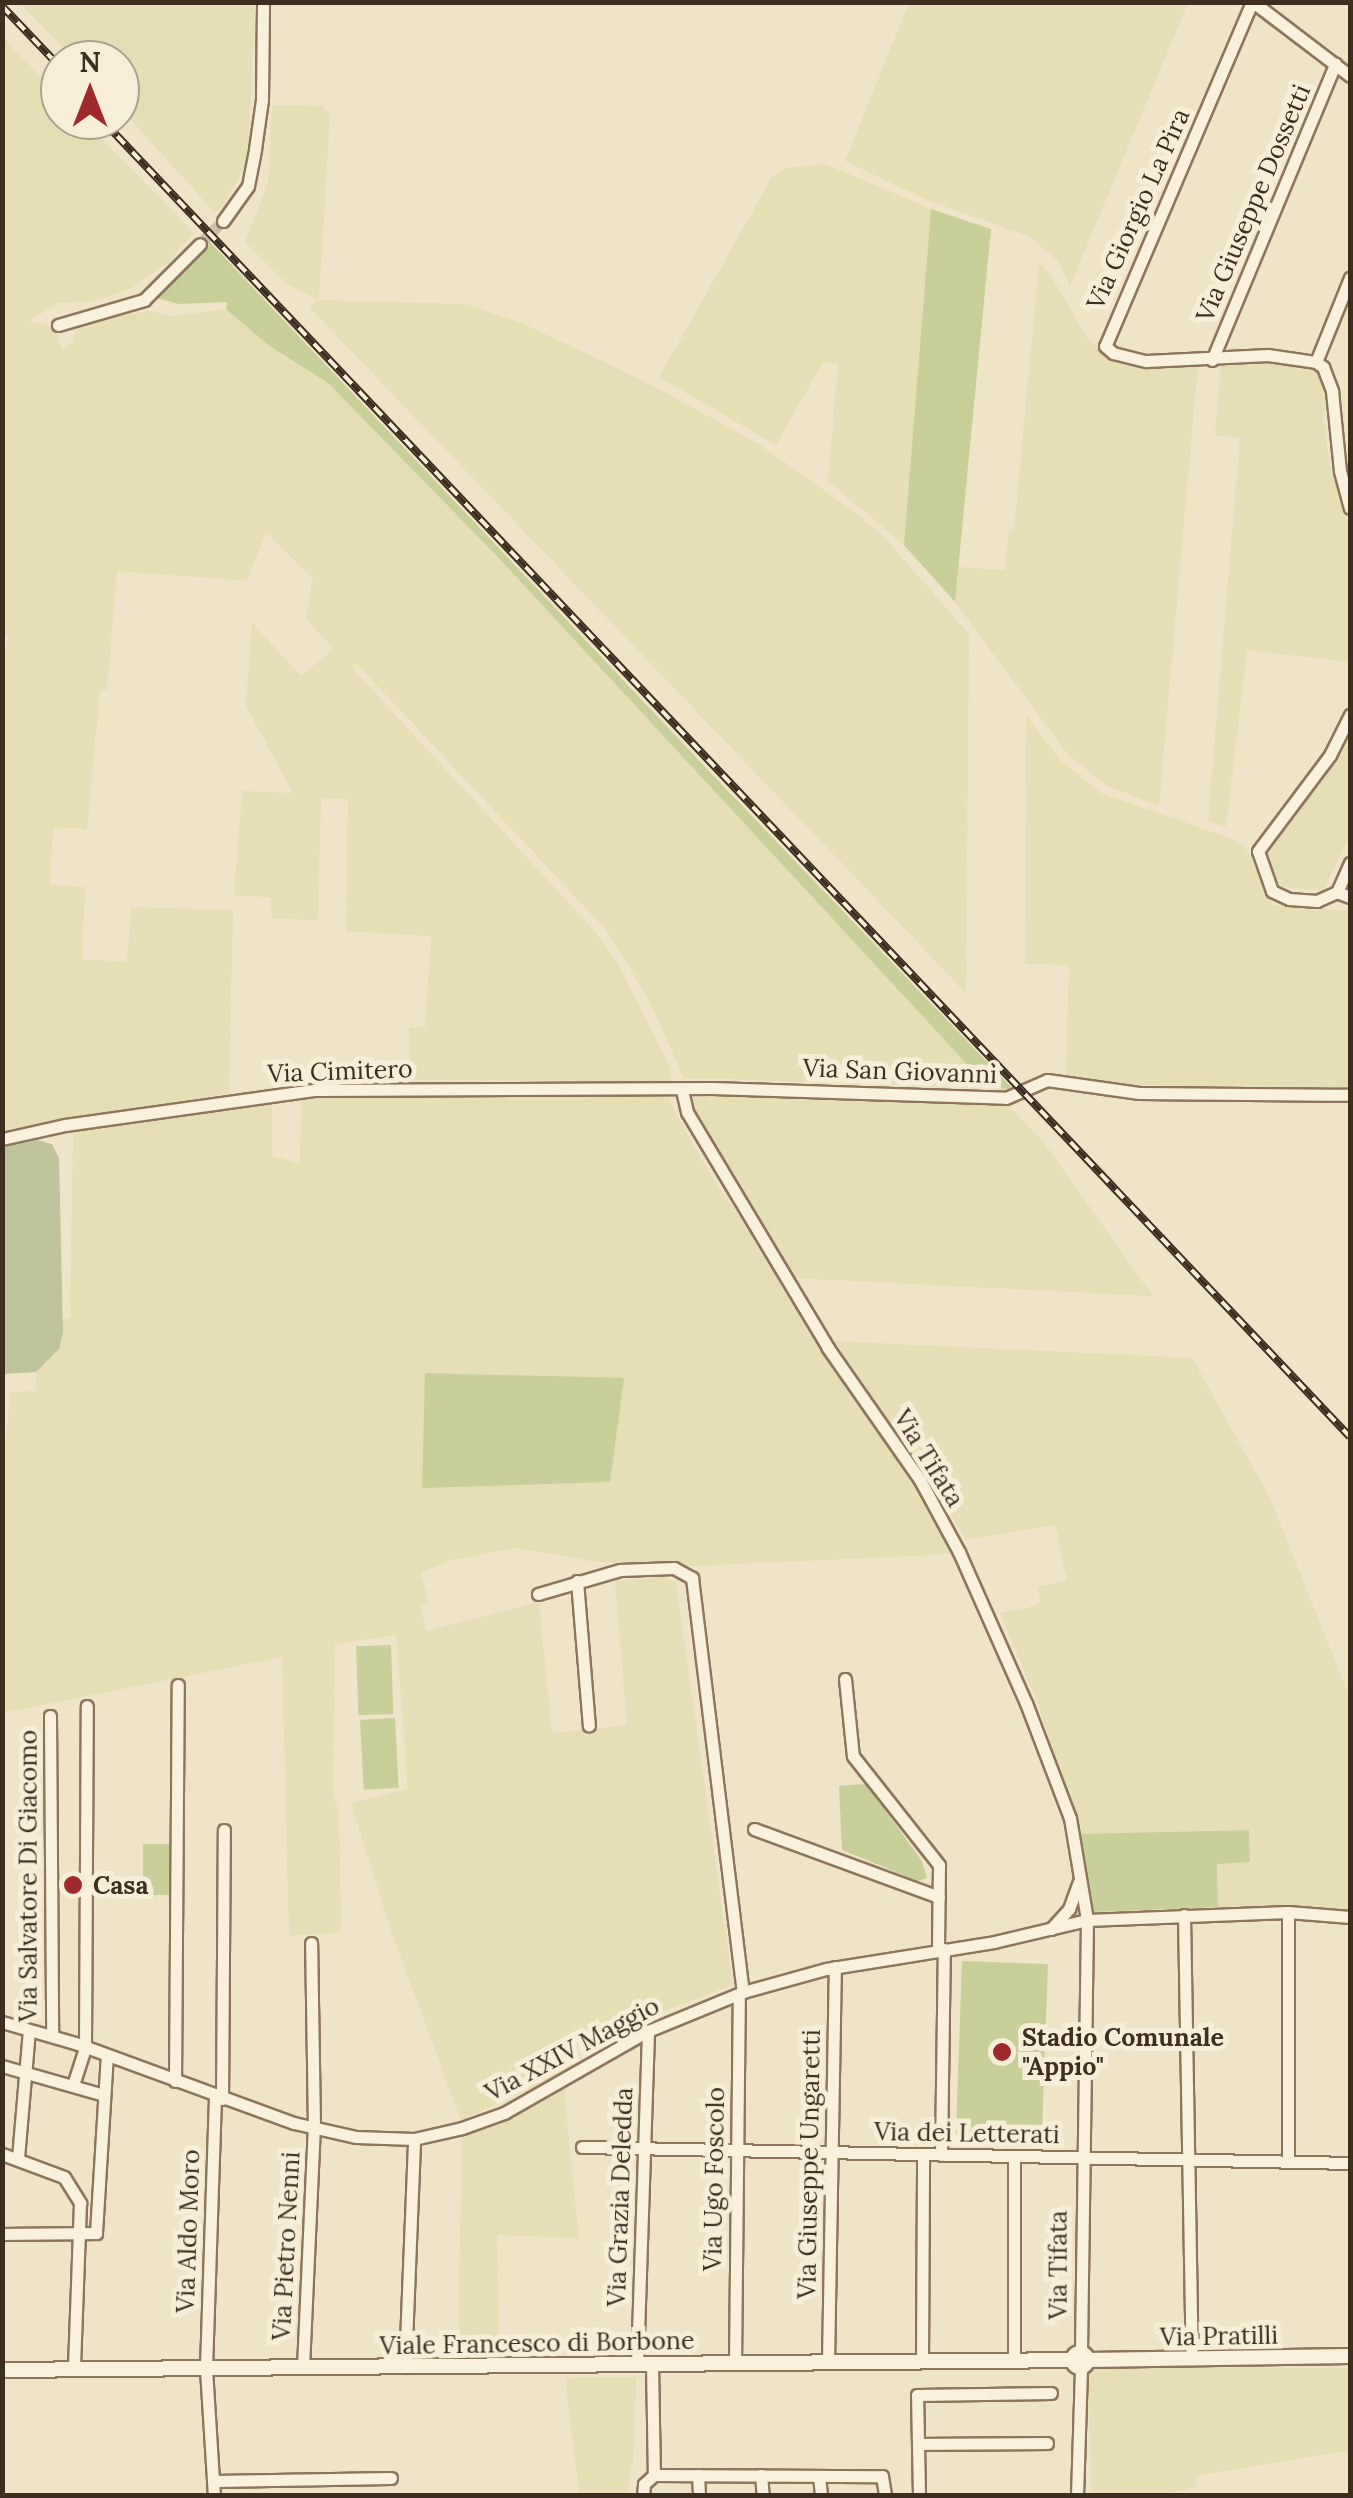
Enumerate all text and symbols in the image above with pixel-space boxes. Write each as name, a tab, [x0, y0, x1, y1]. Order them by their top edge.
north arrow	[40, 40, 140, 140]
text: N	[79, 44, 101, 80]
street label: Via Giuseppe Dossetti	[1189, 80, 1317, 326]
street label: Via Giorgio La Pira	[1080, 104, 1196, 314]
street label: Via Cimitero	[267, 1053, 413, 1089]
street label: Via San Giovanni	[802, 1053, 998, 1089]
street label: Via Tifata	[887, 1404, 971, 1512]
street label: Via Salvatore Di Giacomo	[13, 1730, 43, 2022]
place label: Casa	[93, 1870, 149, 1900]
marker: Casa	[62, 1874, 84, 1896]
street label: Via XXIV Maggio	[480, 1990, 664, 2108]
place label: Stadio Comunale "Appio"	[1022, 2023, 1224, 2082]
street label: Via Giuseppe Ungaretti	[792, 2029, 826, 2299]
marker: Stadio Comunale "Appio"	[991, 2041, 1013, 2063]
street label: Via Grazia Deledda	[601, 2087, 639, 2307]
street label: Via Ugo Foscolo	[697, 2087, 731, 2271]
street label: Via dei Letterati	[874, 2116, 1060, 2150]
street label: Via Aldo Moro	[170, 2149, 206, 2313]
street label: Via Pietro Nenni	[266, 2151, 306, 2341]
street label: Via Tifata	[1043, 2210, 1073, 2320]
street label: Via Pratilli	[1160, 2320, 1278, 2352]
street label: Viale Francesco di Borbone	[379, 2325, 695, 2361]

